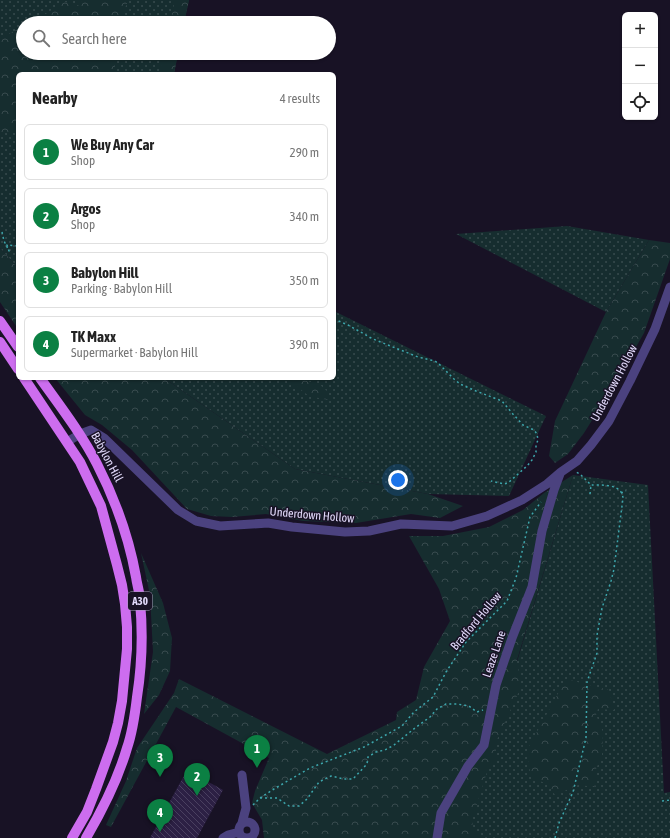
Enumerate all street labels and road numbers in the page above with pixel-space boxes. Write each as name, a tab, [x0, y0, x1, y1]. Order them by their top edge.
street label: Underdown Hollow	[588, 342, 640, 424]
street label: Babylon Hill	[88, 430, 126, 485]
street label: Underdown Hollow	[269, 504, 355, 526]
street label: Bradford Hollow	[448, 589, 504, 653]
road number: A30	[128, 592, 152, 610]
street label: Leaze Lane	[479, 629, 509, 679]

